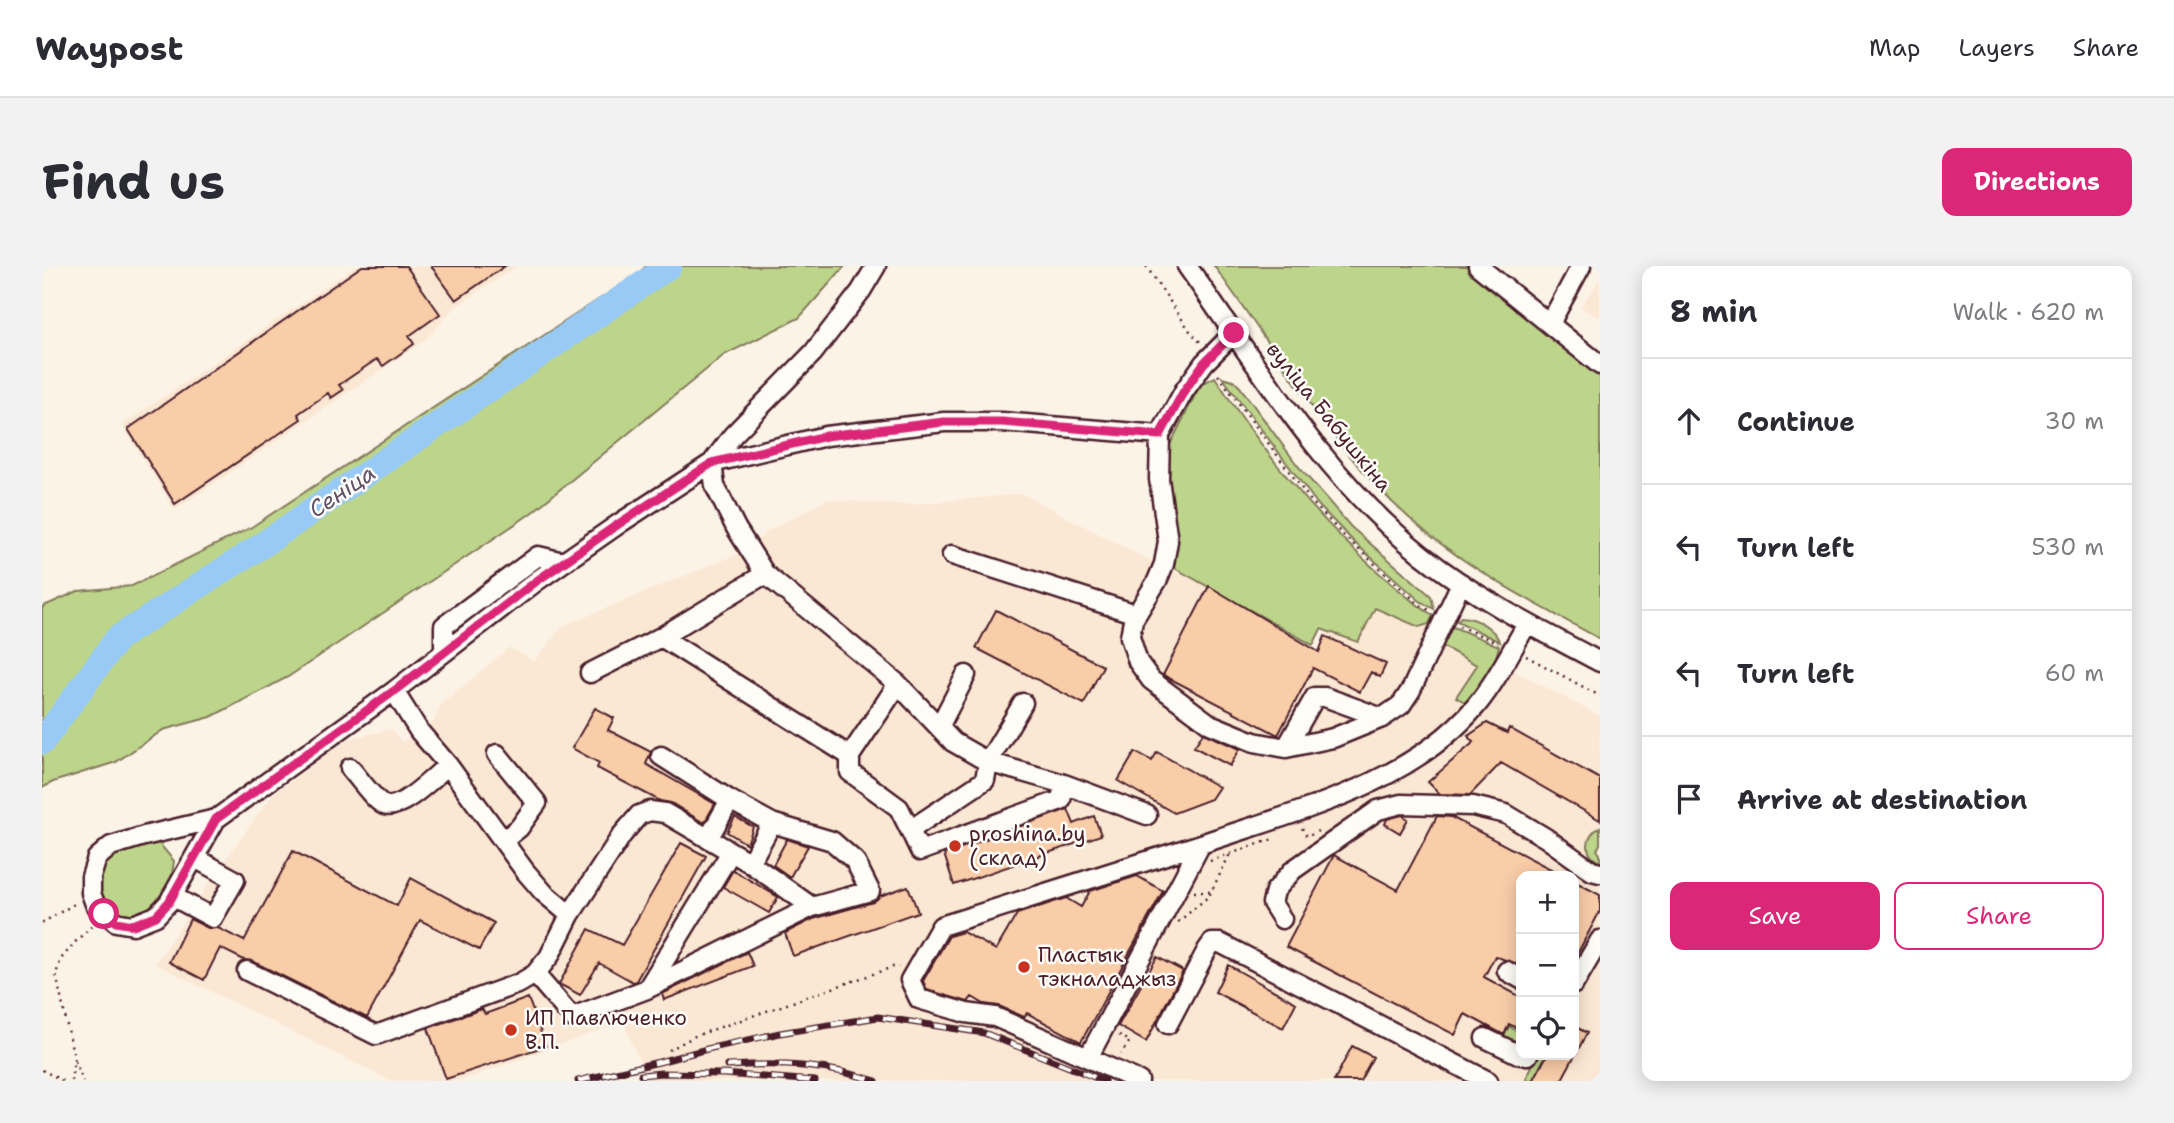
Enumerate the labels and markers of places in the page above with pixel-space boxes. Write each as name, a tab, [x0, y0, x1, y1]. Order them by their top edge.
place label: рroshina.by (склад)	[969, 820, 1086, 872]
marker: рroshina.by (склад)	[947, 838, 963, 854]
place label: Пластык тэкналаджыз	[1038, 941, 1177, 993]
marker: Пластык тэкналаджыз	[1016, 959, 1032, 975]
place label: ИП Павлюченко В.П.	[525, 1004, 687, 1056]
marker: ИП Павлюченко В.П.	[503, 1022, 519, 1038]

